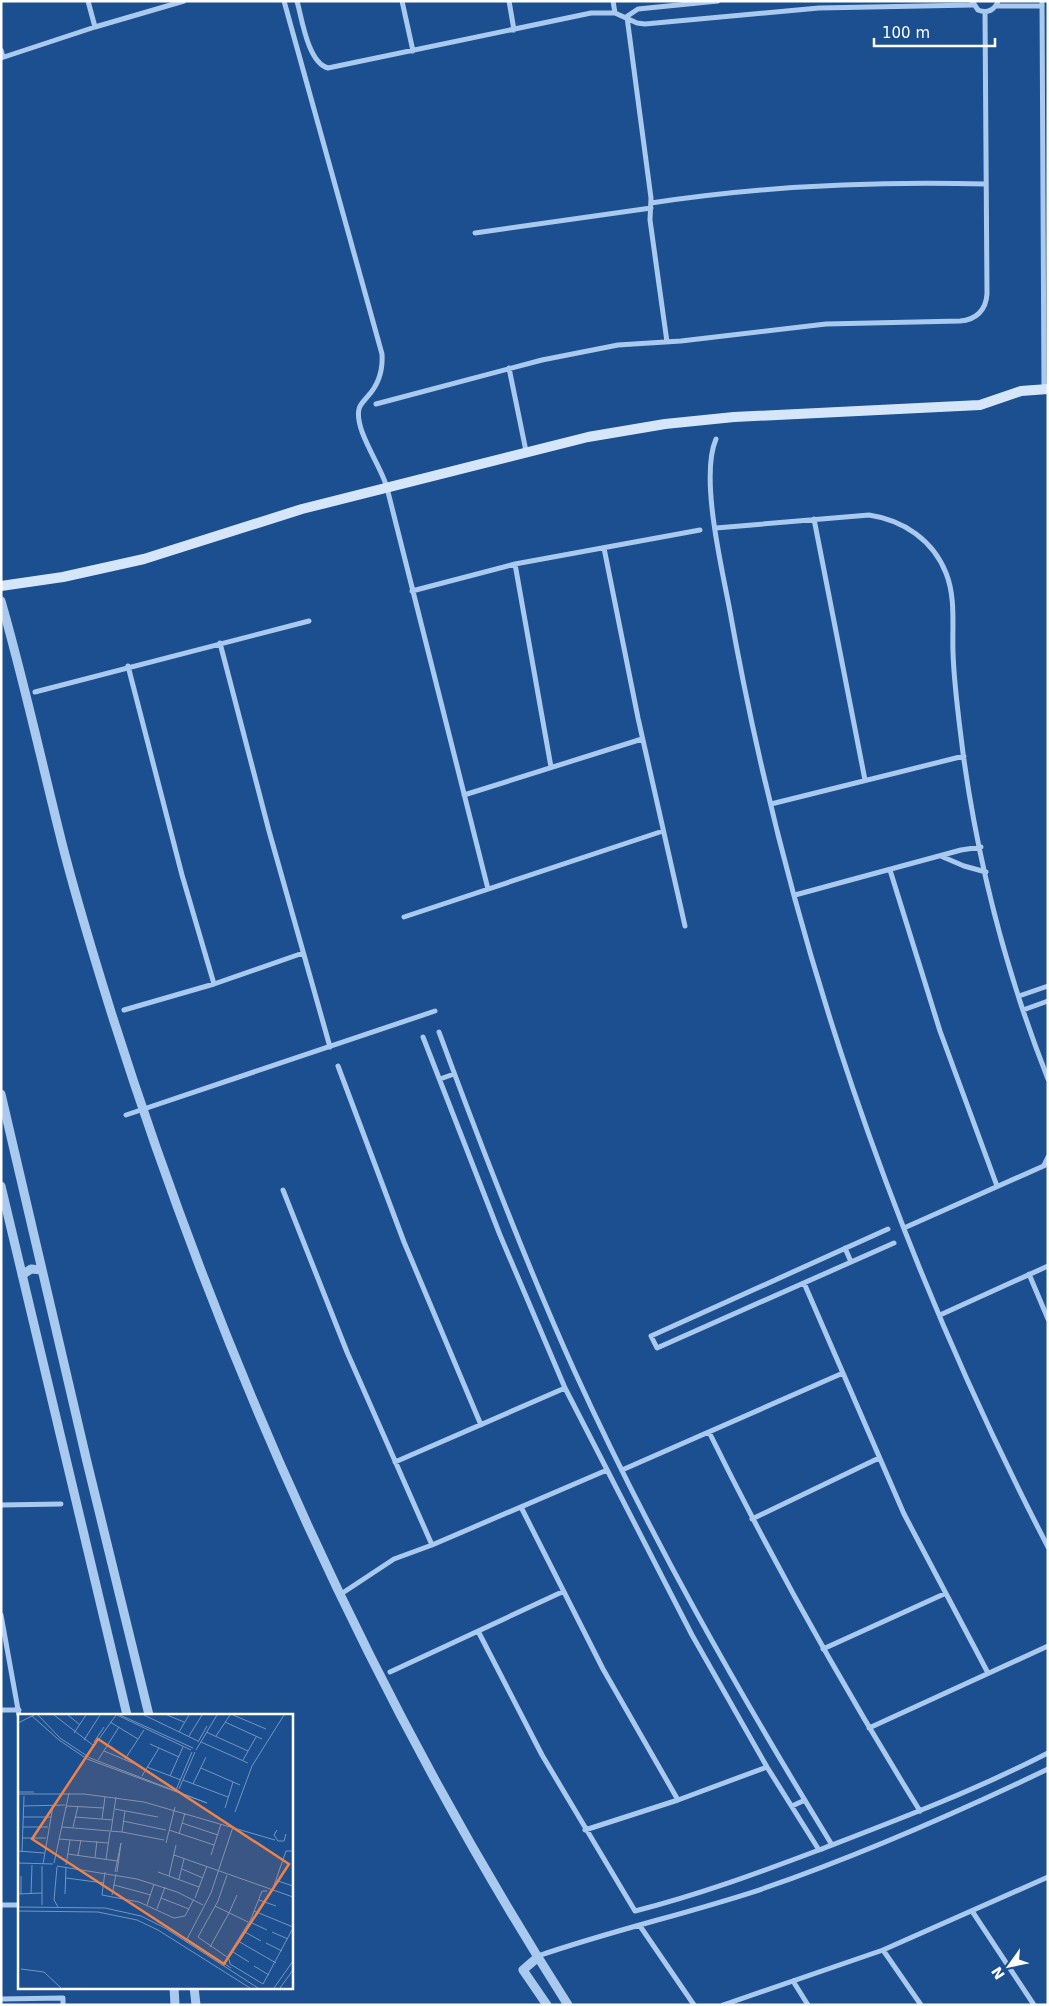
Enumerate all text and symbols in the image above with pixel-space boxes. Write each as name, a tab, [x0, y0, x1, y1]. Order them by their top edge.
scale bar	[874, 15, 995, 47]
text: 100 m	[882, 24, 930, 42]
inset map	[18, 1714, 292, 1988]
north arrow	[984, 1941, 1034, 1991]
text: N	[988, 1964, 1008, 1982]

